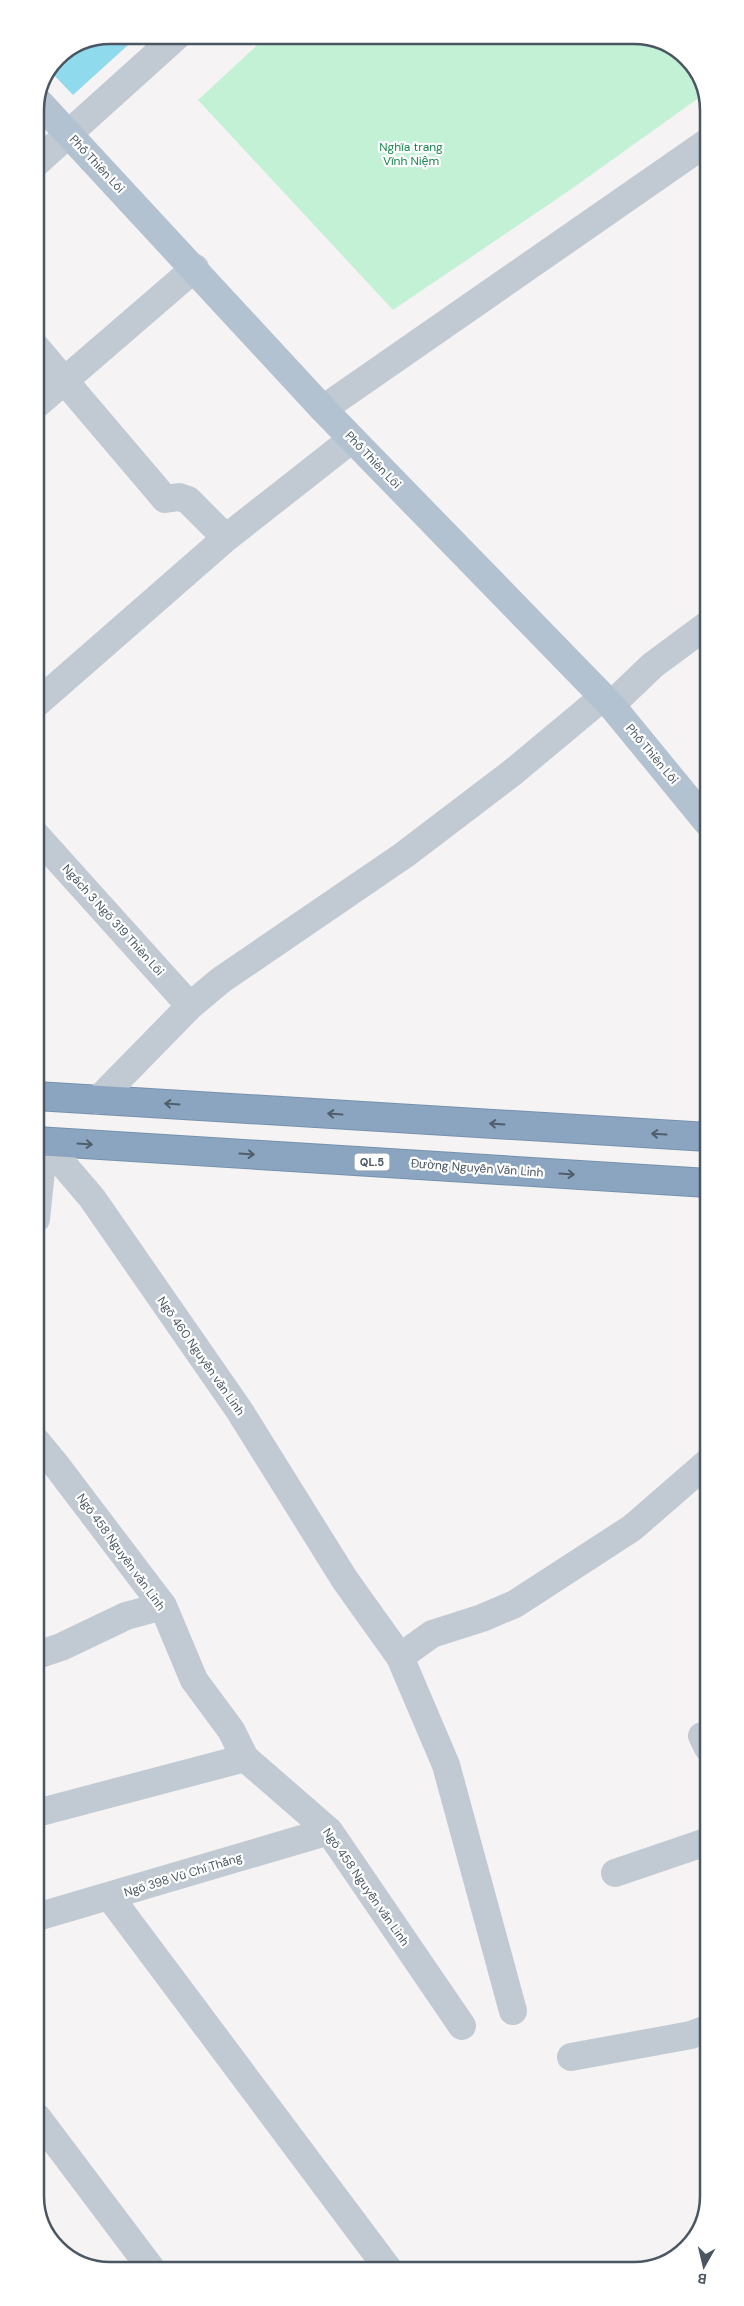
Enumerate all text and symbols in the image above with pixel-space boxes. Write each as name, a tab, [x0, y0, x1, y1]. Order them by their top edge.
street label: Phố Thiên Lôi	[66, 132, 128, 196]
park label: Nghĩa trang Vĩnh Niệm	[379, 139, 443, 169]
street label: Phố Thiên Lôi	[342, 428, 404, 492]
street label: Phố Thiên Lôi	[622, 721, 682, 787]
street label: Ngách 3 Ngõ 319 Thiên Lôi	[59, 861, 167, 979]
one-way arrow	[165, 1100, 181, 1109]
one-way arrow	[327, 1110, 343, 1119]
one-way arrow	[489, 1120, 505, 1129]
one-way arrow	[651, 1130, 667, 1139]
one-way arrow	[77, 1140, 93, 1149]
one-way arrow	[239, 1150, 255, 1159]
road number: QL.5	[354, 1154, 390, 1170]
street label: Đường Nguyễn Văn Linh	[410, 1155, 544, 1181]
one-way arrow	[558, 1169, 574, 1179]
street label: Ngõ 460 Nguyễn văn Linh	[154, 1293, 248, 1419]
street label: Ngõ 458 Nguyễn văn Linh	[73, 1490, 169, 1614]
street label: Ngõ 458 Nguyễn văn Linh	[319, 1825, 413, 1949]
street label: Ngõ 398 Vũ Chí Thắng	[122, 1849, 244, 1901]
north arrow	[679, 2241, 729, 2291]
text: B	[696, 2269, 708, 2288]

